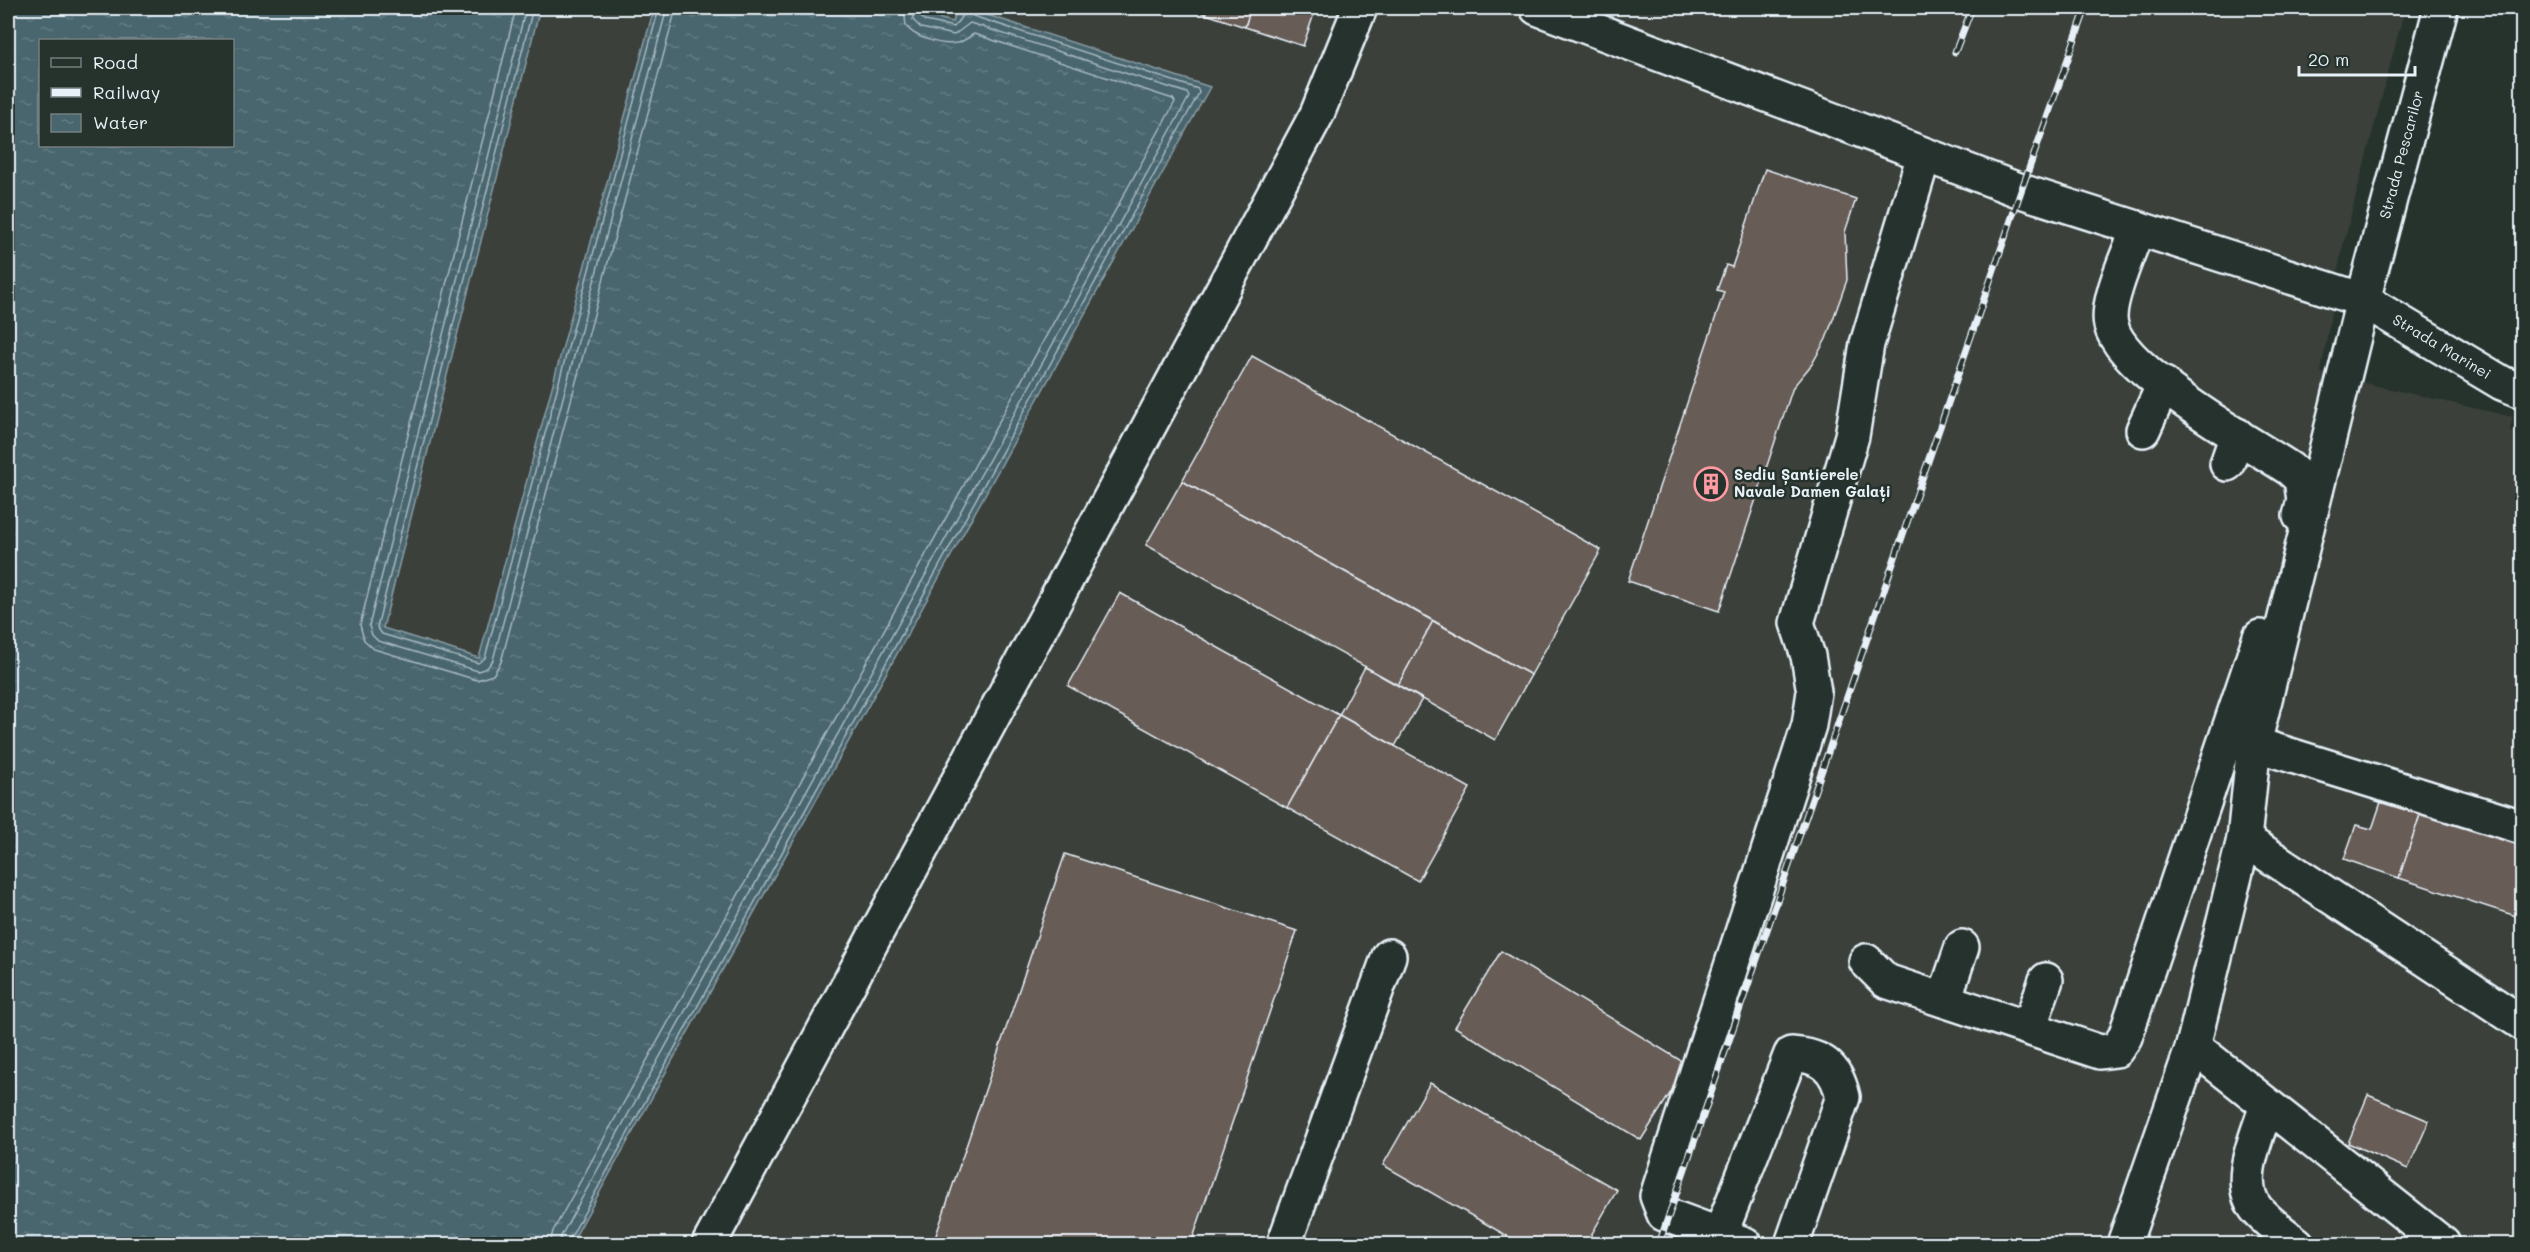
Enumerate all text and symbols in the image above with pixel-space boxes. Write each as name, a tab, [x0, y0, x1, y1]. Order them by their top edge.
legend	[39, 39, 234, 147]
scale bar	[2299, 39, 2414, 77]
text: 20 m	[2308, 47, 2349, 71]
text: Road	[93, 50, 138, 74]
text: Railway	[93, 80, 160, 104]
street label: Strada Pescarilor	[2374, 88, 2428, 221]
text: Water	[93, 110, 148, 134]
street label: Strada Marinei	[2389, 309, 2495, 383]
place label: Sediu Șantierele Navale Damen Galați	[1734, 464, 1891, 502]
building icon: Sediu Șantierele Navale Damen Galați	[1693, 466, 1729, 502]

